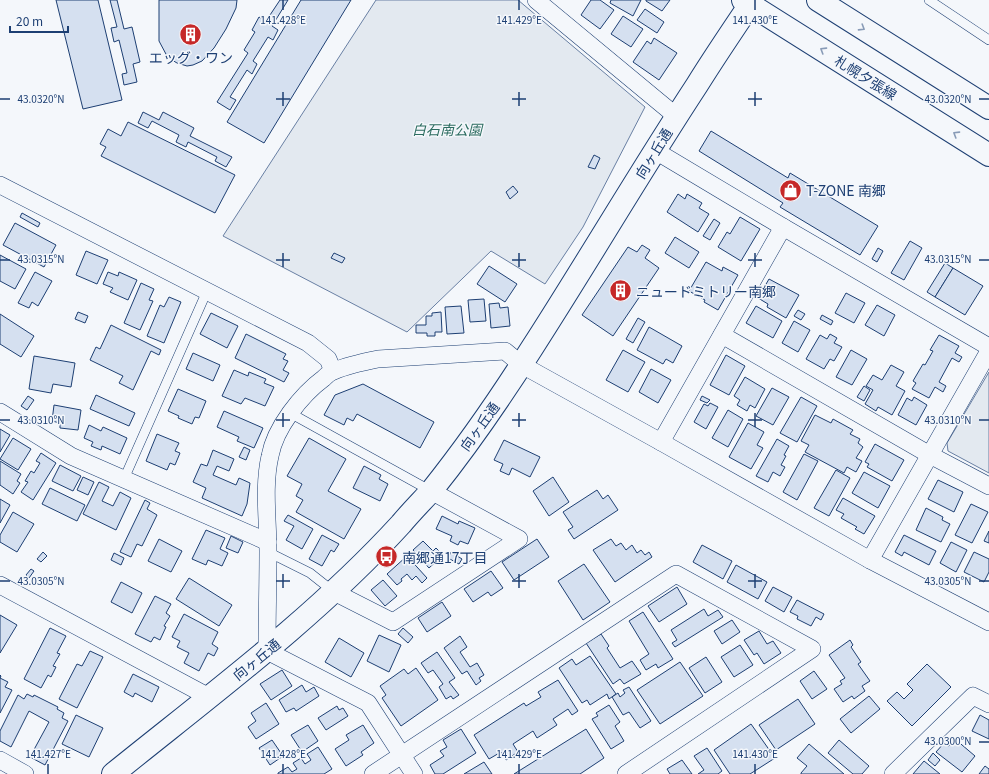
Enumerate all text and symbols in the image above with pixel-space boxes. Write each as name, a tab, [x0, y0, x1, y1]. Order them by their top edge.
scale bar	[10, 8, 68, 34]
text: 20 m	[16, 12, 43, 29]
text: 141.428°E	[260, 12, 306, 27]
text: 141.429°E	[496, 12, 542, 27]
text: 141.430°E	[732, 12, 778, 27]
building icon: エッグ・ワン	[178, 22, 204, 48]
one-way arrow	[858, 23, 865, 31]
place label: エッグ・ワン	[149, 47, 233, 67]
one-way arrow	[820, 48, 827, 55]
street label: 札幌夕張線	[831, 50, 901, 104]
text: 43.0320°N	[17, 91, 65, 106]
text: 43.0320°N	[924, 91, 972, 106]
park label: 白石南公園	[412, 119, 484, 139]
street label: 向ヶ丘通	[630, 124, 676, 182]
one-way arrow	[953, 132, 960, 139]
shop icon: T-ZONE 南郷	[777, 177, 803, 203]
place label: T-ZONE 南郷	[806, 180, 886, 200]
text: 43.0315°N	[17, 251, 65, 266]
text: 43.0315°N	[924, 251, 972, 266]
building icon: ニュードミトリー南郷	[608, 278, 634, 304]
place label: ニュードミトリー南郷	[636, 281, 776, 301]
street label: 向ヶ丘通	[454, 397, 504, 455]
text: 43.0310°N	[17, 412, 65, 427]
text: 43.0310°N	[924, 412, 972, 427]
bus stop icon: 南郷通17丁目	[374, 544, 400, 570]
place label: 南郷通17丁目	[402, 547, 488, 567]
text: 43.0305°N	[17, 573, 65, 588]
text: 43.0305°N	[924, 573, 972, 588]
street label: 向ヶ丘通	[228, 634, 284, 684]
text: 43.0300°N	[924, 733, 972, 748]
text: 141.427°E	[25, 746, 71, 761]
text: 141.428°E	[260, 746, 306, 761]
text: 141.429°E	[496, 746, 542, 761]
text: 141.430°E	[732, 746, 778, 761]

